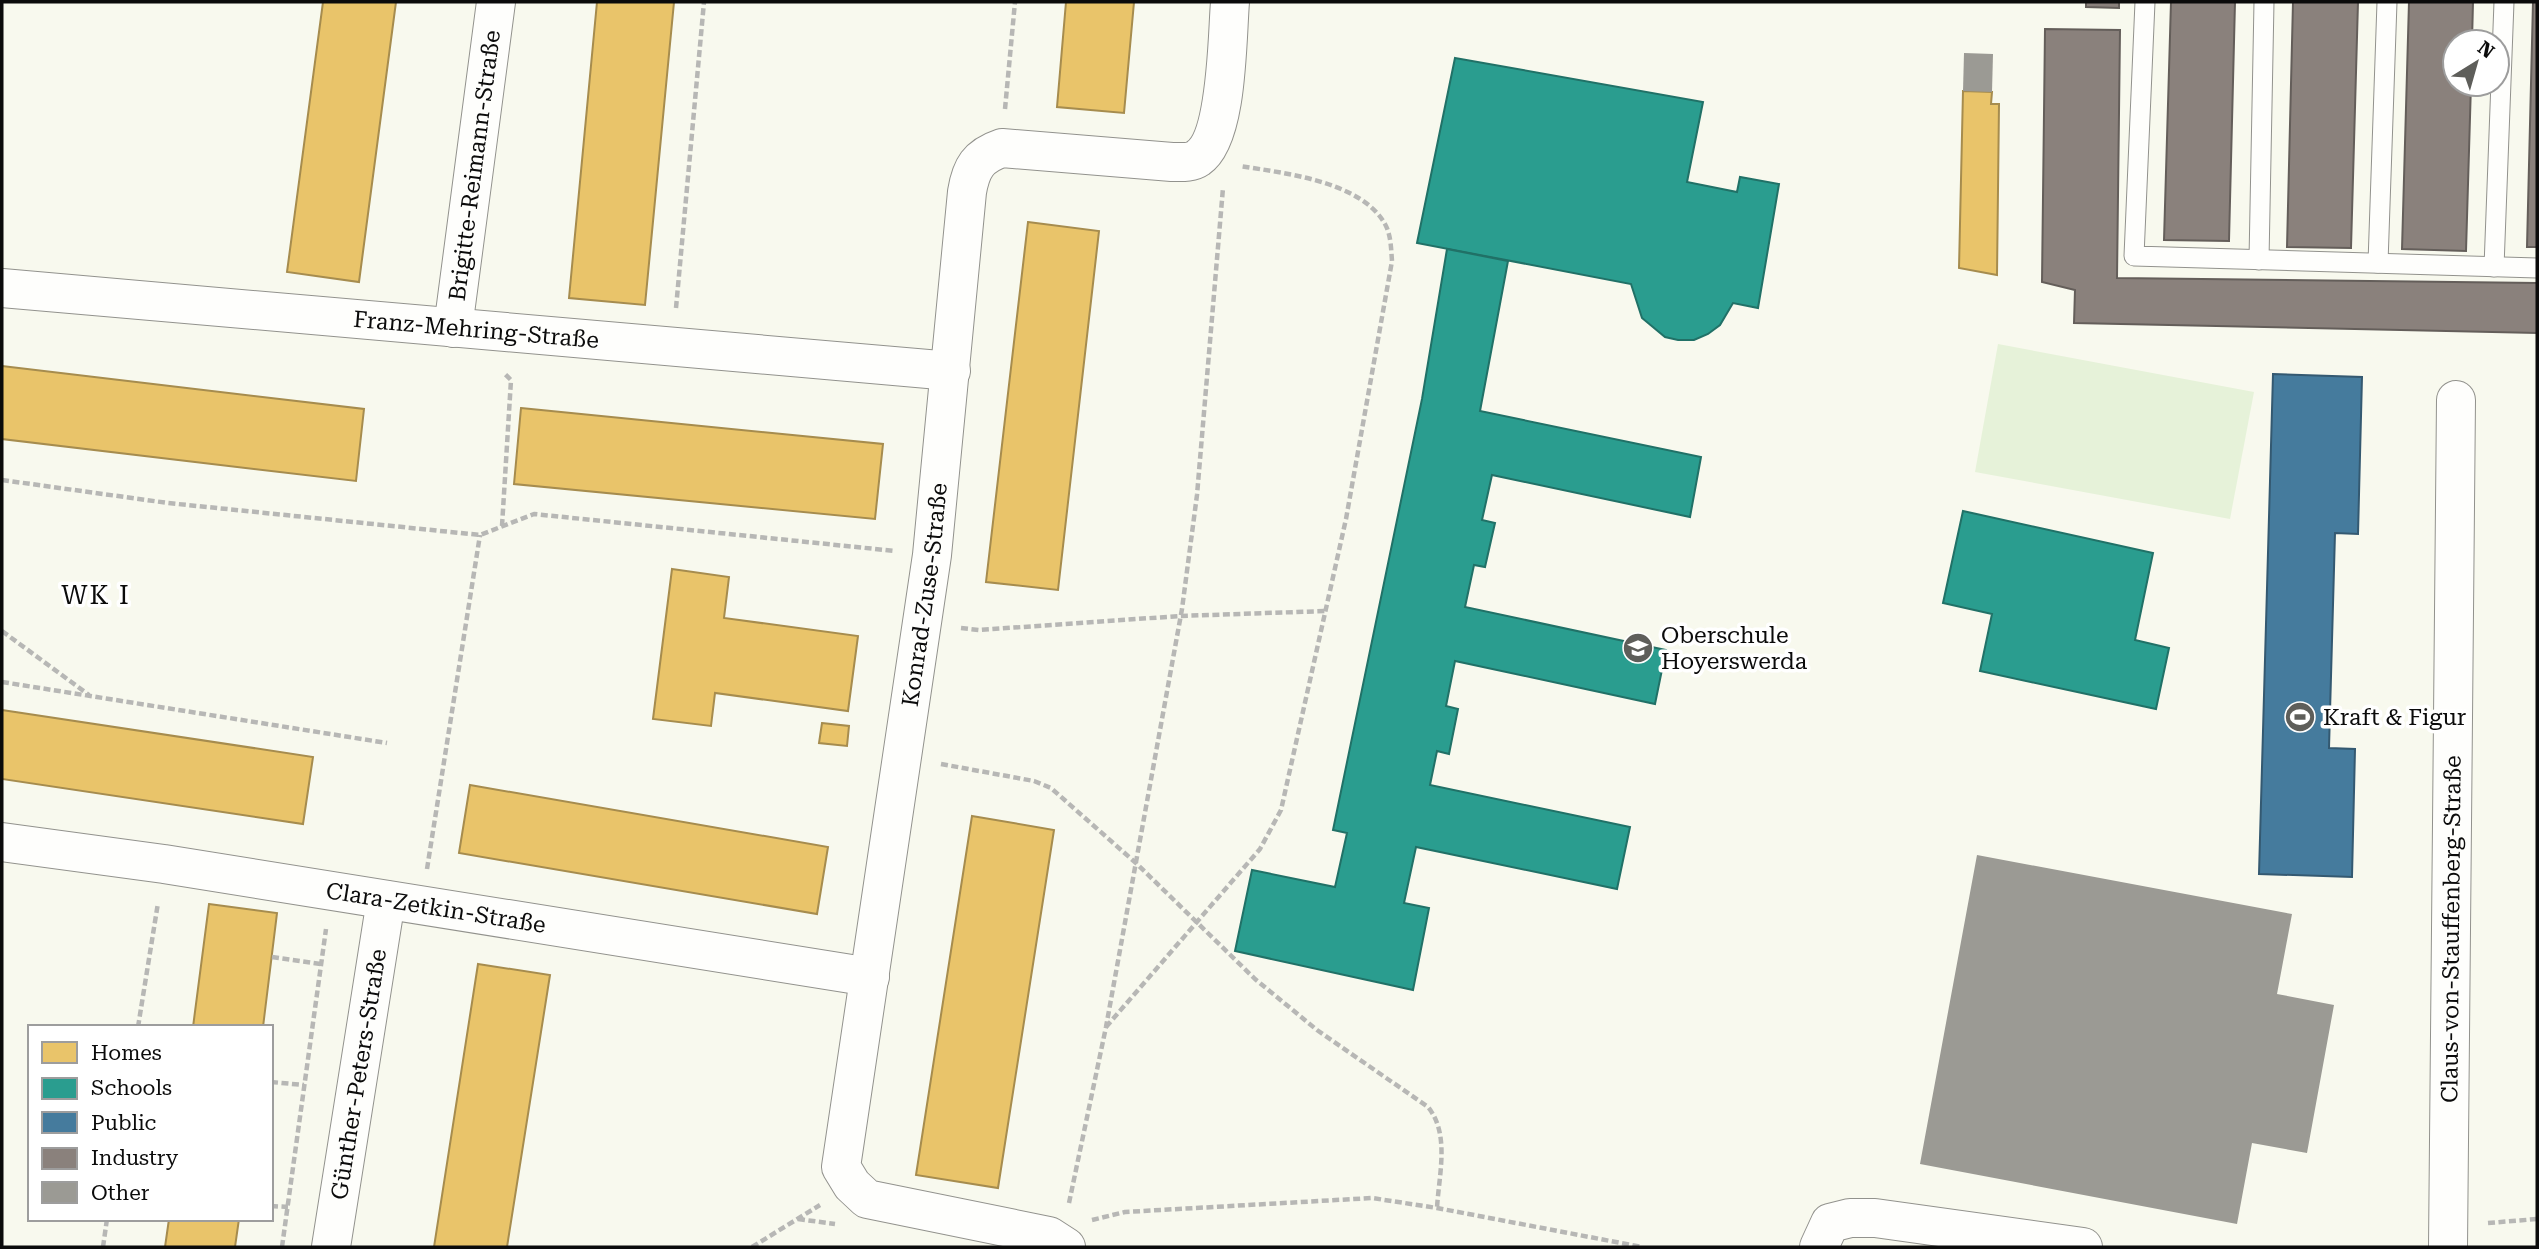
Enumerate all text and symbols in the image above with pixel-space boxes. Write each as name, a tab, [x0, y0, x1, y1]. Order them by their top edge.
street label: Brigitte-Reimann-Straße	[444, 28, 506, 303]
north arrow	[2441, 28, 2511, 98]
text: N	[2473, 36, 2499, 64]
street label: Franz-Mehring-Straße	[352, 306, 600, 354]
street label: Konrad-Zuse-Straße	[897, 482, 953, 708]
district label: WK I	[61, 580, 131, 610]
place label: Oberschule Hoyerswerda	[1661, 622, 1808, 675]
school or university icon: Oberschule Hoyerswerda	[1621, 631, 1655, 665]
sports icon: Kraft & Figur	[2283, 700, 2317, 734]
place label: Kraft & Figur	[2323, 704, 2466, 731]
street label: Claus-von-Stauffenberg-Straße	[2436, 755, 2467, 1103]
street label: Clara-Zetkin-Straße	[324, 877, 548, 939]
street label: Günther-Peters-Straße	[326, 947, 392, 1202]
legend	[28, 1025, 273, 1221]
text: Homes	[91, 1041, 162, 1065]
text: Schools	[91, 1076, 172, 1100]
text: Public	[91, 1111, 157, 1135]
text: Industry	[91, 1146, 179, 1170]
text: Other	[91, 1181, 150, 1205]

